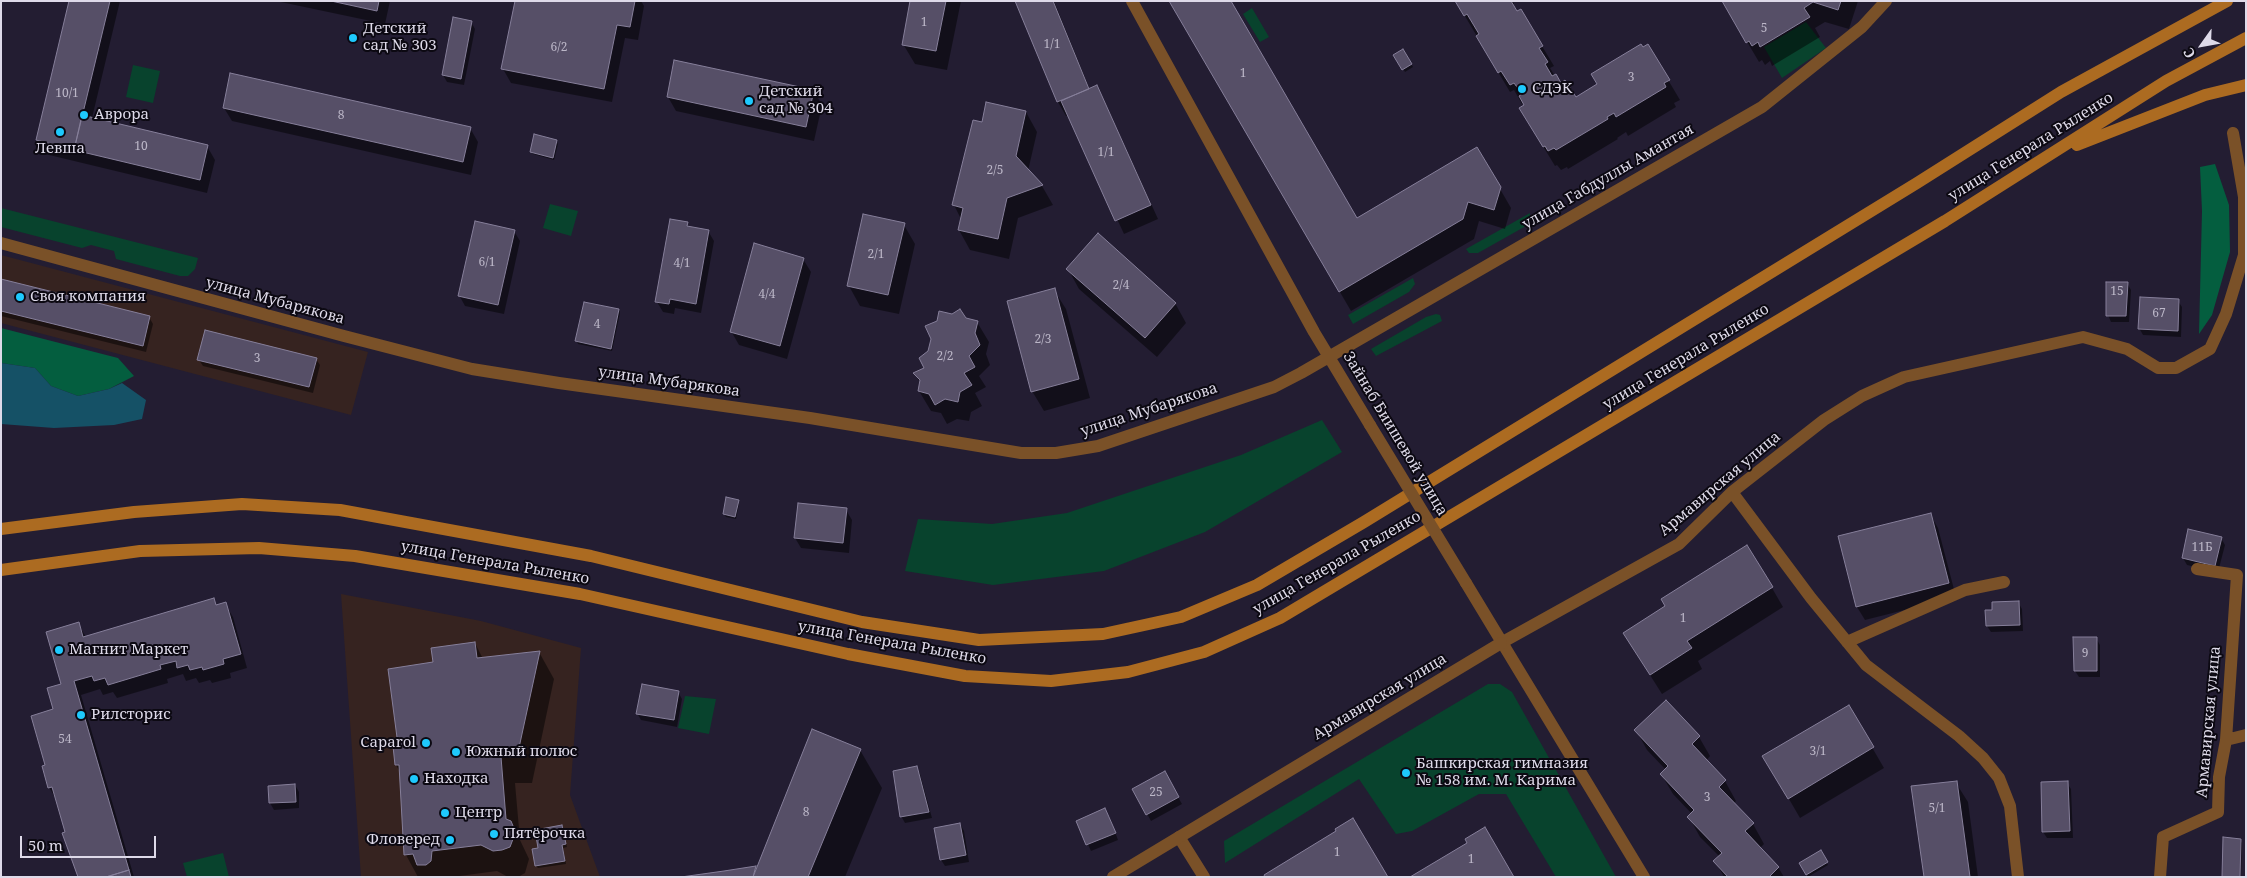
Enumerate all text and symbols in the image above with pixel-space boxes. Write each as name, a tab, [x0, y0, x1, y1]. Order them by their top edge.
house number: 1	[921, 16, 927, 30]
place label: Детский сад № 303	[363, 20, 437, 55]
north arrow	[2177, 20, 2227, 70]
house number: 5	[1761, 22, 1767, 36]
marker: Детский сад № 303	[347, 32, 359, 44]
house number: 1/1	[1044, 38, 1060, 52]
house number: 6/2	[551, 41, 567, 55]
text: С	[2178, 44, 2199, 62]
house number: 1	[1240, 67, 1246, 81]
house number: 3	[1628, 71, 1634, 85]
place label: СДЭК	[1532, 80, 1572, 98]
place label: Детский сад № 304	[759, 83, 833, 118]
marker: СДЭК	[1516, 83, 1528, 95]
house number: 10/1	[55, 87, 79, 101]
street label: улица Генерала Рыленко	[1945, 89, 2117, 205]
marker: Детский сад № 304	[743, 95, 755, 107]
place label: Аврора	[94, 106, 149, 124]
marker: Аврора	[78, 109, 90, 121]
house number: 8	[338, 109, 344, 123]
street label: улица Габдуллы Амантая	[1519, 120, 1697, 234]
marker: Левша	[54, 126, 66, 138]
place label: Левша	[35, 140, 85, 158]
house number: 10	[134, 140, 148, 154]
house number: 1/1	[1098, 146, 1114, 160]
house number: 2/5	[987, 164, 1003, 178]
house number: 2/1	[868, 248, 884, 262]
house number: 6/1	[479, 256, 495, 270]
house number: 4/1	[674, 257, 690, 271]
street label: улица Мубарякова	[204, 274, 346, 328]
house number: 2/4	[1113, 279, 1129, 293]
house number: 15	[2110, 285, 2124, 299]
place label: Своя компания	[30, 288, 146, 306]
house number: 4/4	[759, 288, 775, 302]
marker: Своя компания	[14, 291, 26, 303]
street label: улица Генерала Рыленко	[1600, 300, 1772, 414]
house number: 67	[2152, 307, 2166, 321]
house number: 4	[594, 318, 600, 332]
house number: 2/3	[1035, 333, 1051, 347]
street label: Зайнаб Биишевой улица	[1339, 349, 1451, 519]
house number: 2/2	[937, 350, 953, 364]
house number: 3	[254, 352, 260, 366]
street label: улица Мубарякова	[597, 363, 741, 401]
street label: улица Мубарякова	[1078, 379, 1220, 441]
street label: Армавирская улица	[1656, 428, 1784, 540]
street label: улица Генерала Рыленко	[1250, 508, 1424, 618]
street label: улица Генерала Рыленко	[399, 538, 591, 588]
house number: 11Б	[2192, 541, 2212, 555]
house number: 1	[1680, 612, 1686, 626]
street label: улица Генерала Рыленко	[796, 618, 988, 668]
place label: Магнит Маркет	[69, 641, 188, 659]
marker: Магнит Маркет	[53, 644, 65, 656]
street label: Армавирская улица	[2193, 645, 2225, 799]
house number: 9	[2082, 647, 2088, 661]
street label: Армавирская улица	[1310, 650, 1450, 744]
place label: Рилсторис	[91, 706, 171, 724]
marker: Рилсторис	[75, 709, 87, 721]
house number: 54	[58, 733, 72, 747]
place label: Caparol	[360, 734, 416, 752]
marker: Caparol	[420, 737, 432, 749]
place label: Южный полюс	[466, 743, 577, 761]
house number: 3/1	[1810, 745, 1826, 759]
marker: Южный полюс	[450, 746, 462, 758]
place label: Башкирская гимназия № 158 им. М. Карима	[1416, 755, 1588, 790]
marker: Башкирская гимназия № 158 им. М. Карима	[1400, 767, 1412, 779]
place label: Находка	[424, 770, 489, 788]
marker: Находка	[408, 773, 420, 785]
house number: 25	[1149, 786, 1163, 800]
house number: 3	[1704, 791, 1710, 805]
house number: 5/1	[1929, 802, 1945, 816]
place label: Центр	[455, 804, 502, 822]
house number: 8	[803, 806, 809, 820]
marker: Центр	[439, 807, 451, 819]
place label: Пятёрочка	[504, 825, 585, 843]
scale bar	[22, 826, 159, 858]
marker: Пятёрочка	[488, 828, 500, 840]
place label: Фловеред	[366, 831, 440, 849]
marker: Фловеред	[444, 834, 456, 846]
text: 50 m	[28, 835, 63, 855]
house number: 1	[1334, 846, 1340, 860]
house number: 1	[1468, 853, 1474, 867]

